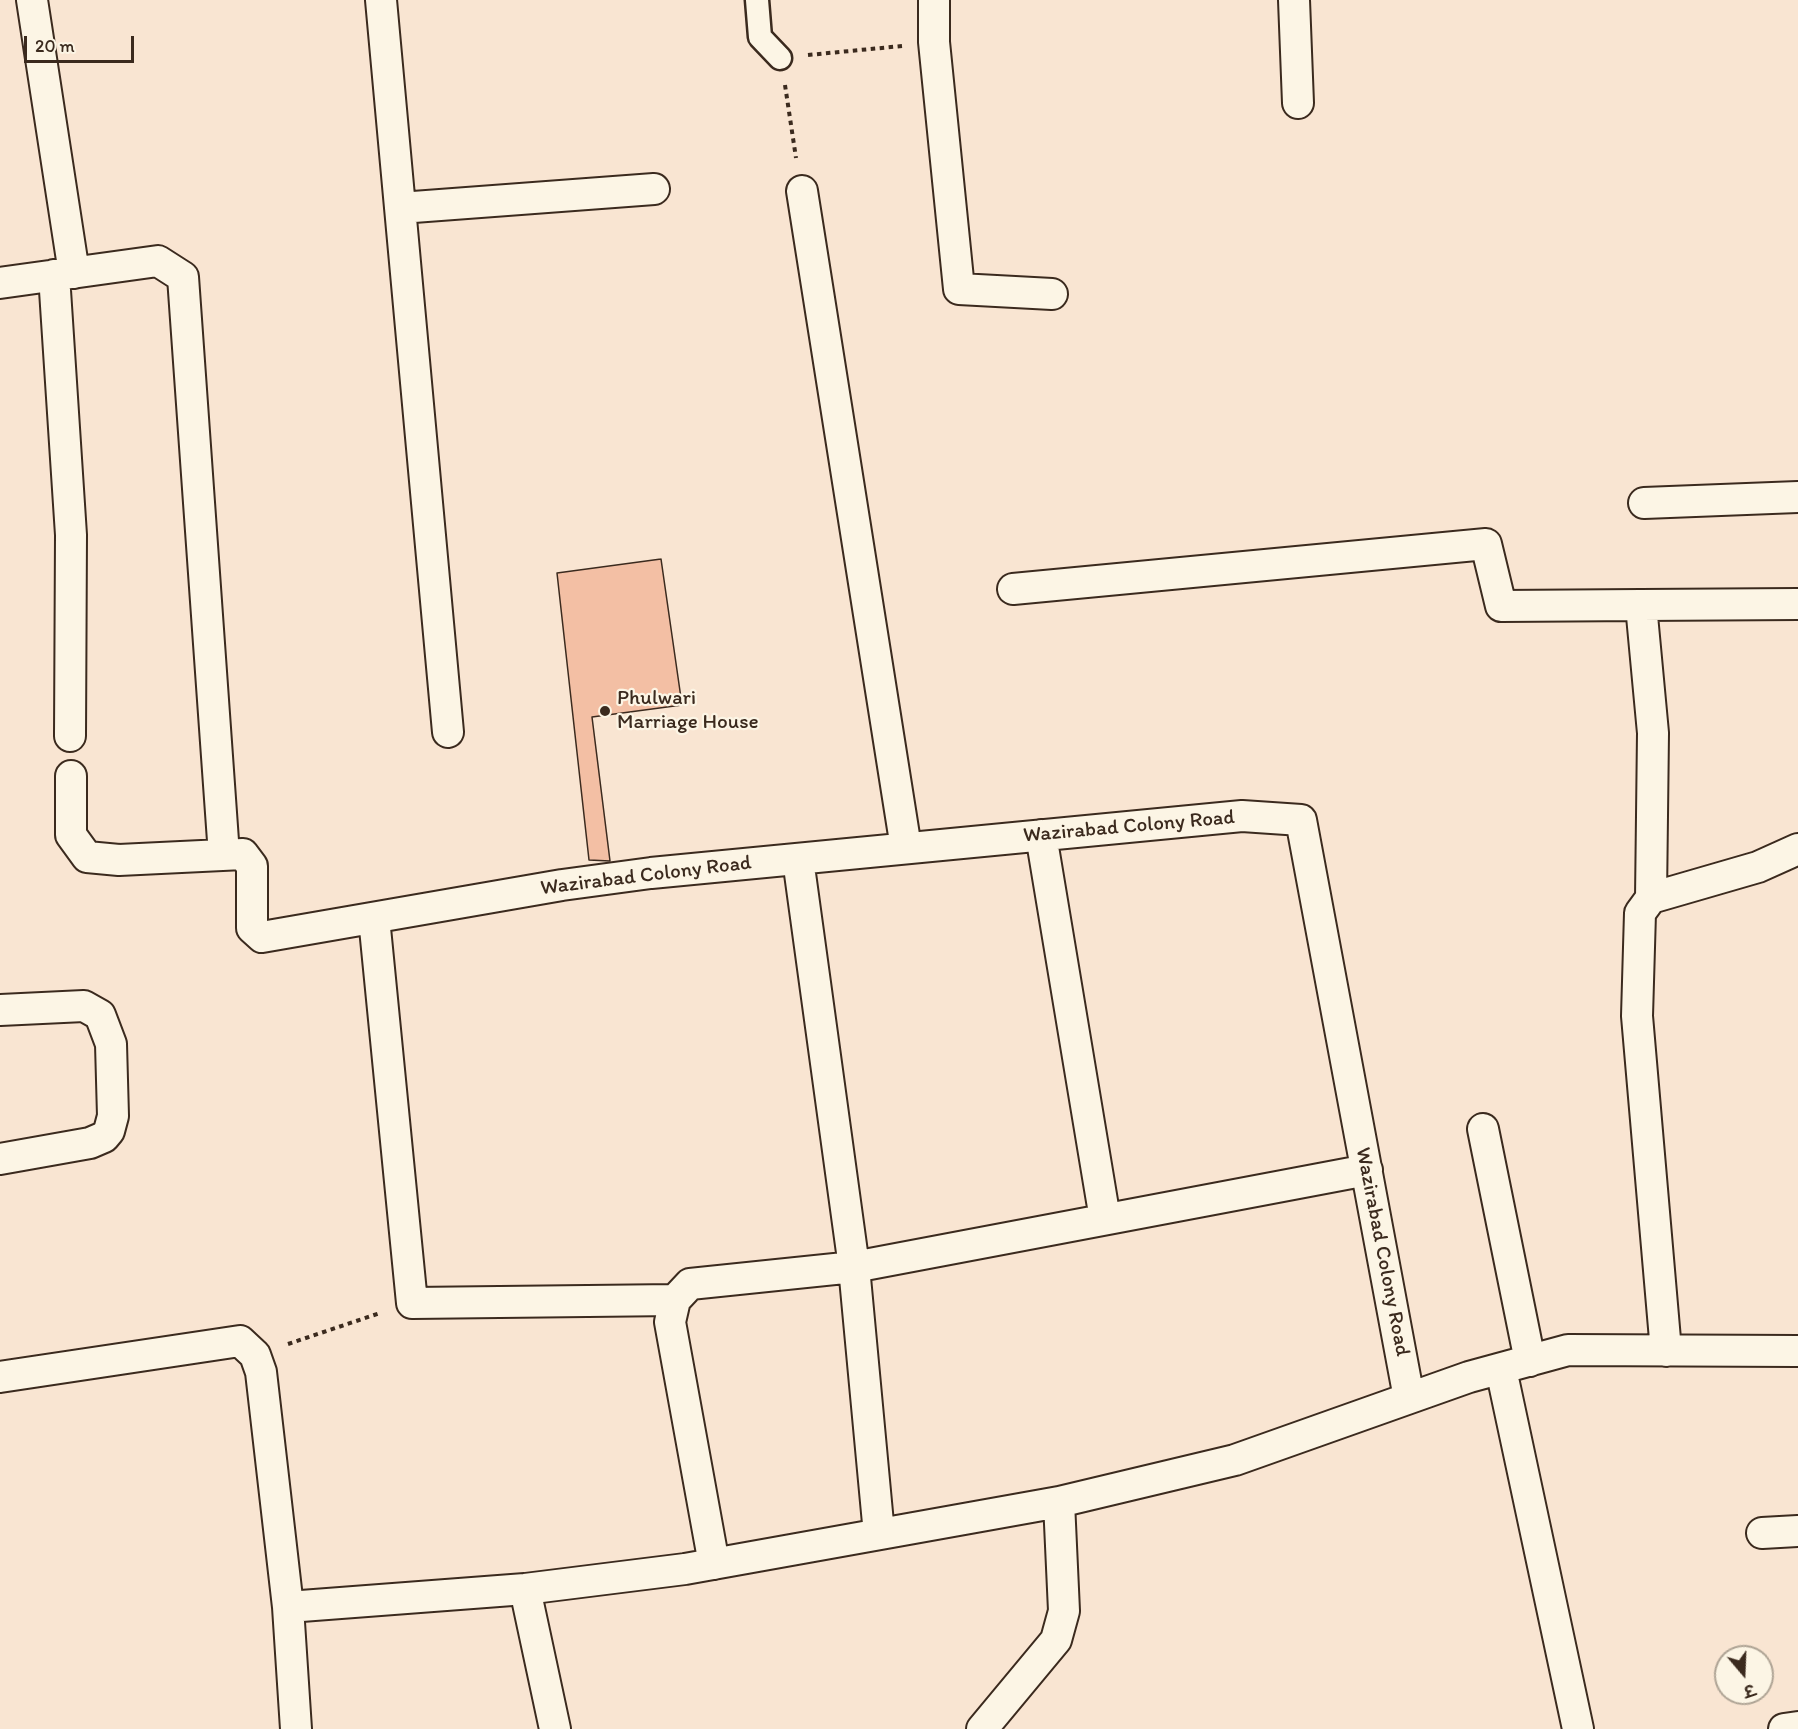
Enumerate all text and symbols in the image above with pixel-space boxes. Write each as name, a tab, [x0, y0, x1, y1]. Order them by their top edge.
scale bar	[27, 24, 136, 62]
text: 20 m	[35, 35, 75, 57]
place label: Phulwari Marriage House	[617, 686, 759, 736]
marker: Phulwari Marriage House	[598, 704, 612, 718]
street label: Wazirabad Colony Road	[1022, 805, 1236, 849]
street label: Wazirabad Colony Road	[539, 851, 753, 901]
street label: Wazirabad Colony Road	[1349, 1145, 1415, 1359]
north arrow	[1714, 1645, 1774, 1705]
text: उ	[1741, 1680, 1758, 1701]

